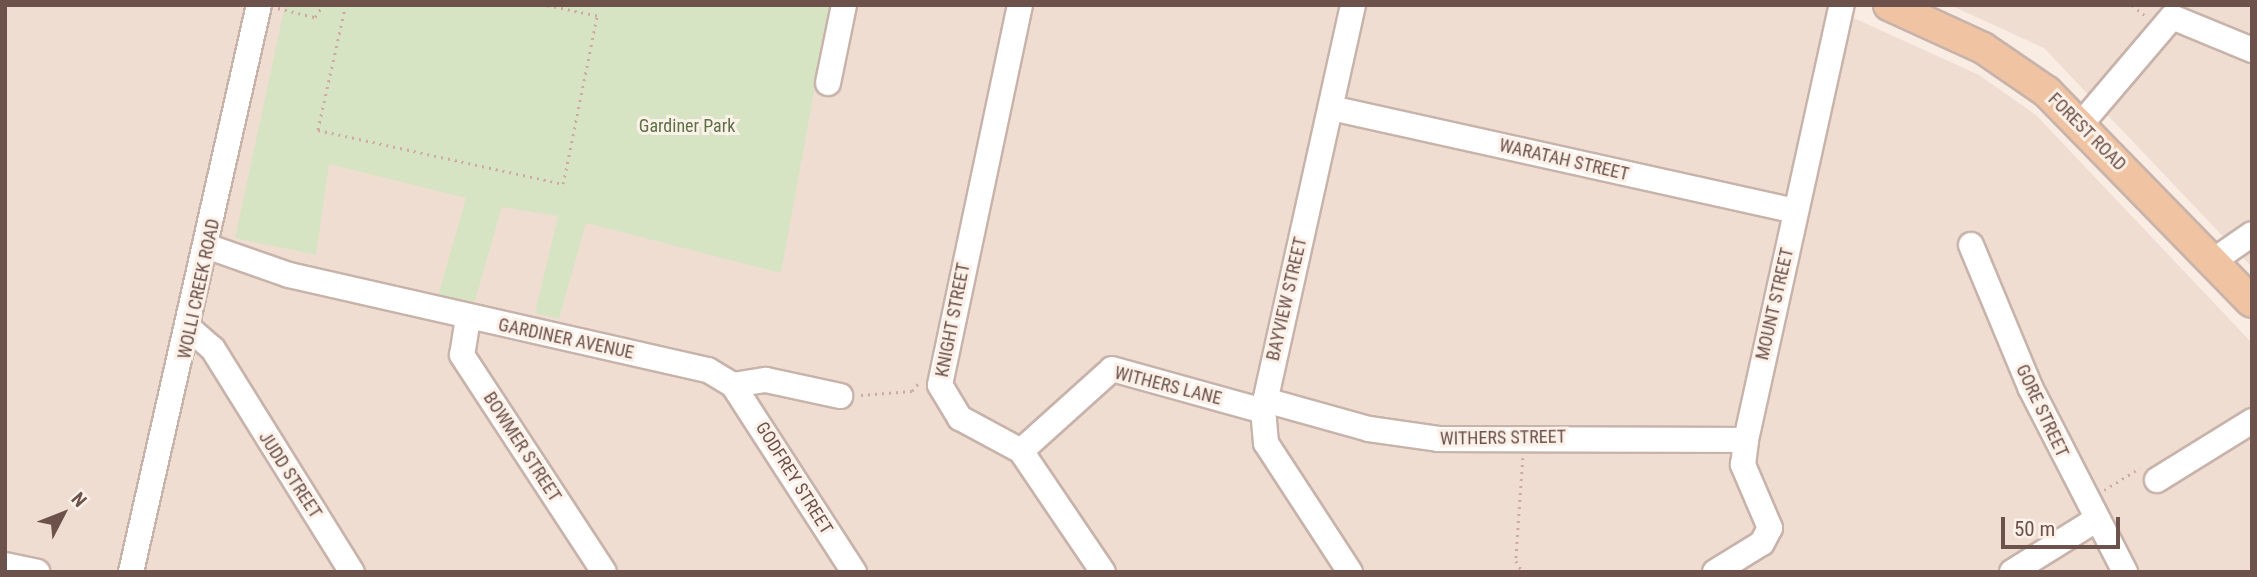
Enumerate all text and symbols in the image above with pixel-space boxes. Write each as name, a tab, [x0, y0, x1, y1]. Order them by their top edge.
street label: FOREST ROAD	[2043, 88, 2131, 176]
park label: Gardiner Park	[639, 115, 735, 137]
street label: WARATAH STREET	[1497, 135, 1631, 185]
street label: WOLLI CREEK ROAD	[174, 217, 224, 361]
street label: BAYVIEW STREET	[1262, 235, 1312, 363]
street label: MOUNT STREET	[1752, 246, 1798, 362]
street label: KNIGHT STREET	[931, 261, 975, 379]
street label: GARDINER AVENUE	[496, 314, 636, 364]
street label: GORE STREET	[2011, 361, 2073, 461]
street label: WITHERS LANE	[1112, 362, 1224, 410]
street label: BOWMER STREET	[479, 388, 565, 506]
street label: GODFREY STREET	[751, 418, 837, 538]
street label: WITHERS STREET	[1440, 426, 1566, 450]
street label: JUDD STREET	[254, 428, 326, 522]
north arrow	[28, 479, 98, 549]
text: N	[67, 488, 91, 512]
scale bar	[2005, 504, 2124, 548]
text: 50 m	[2014, 517, 2055, 541]

